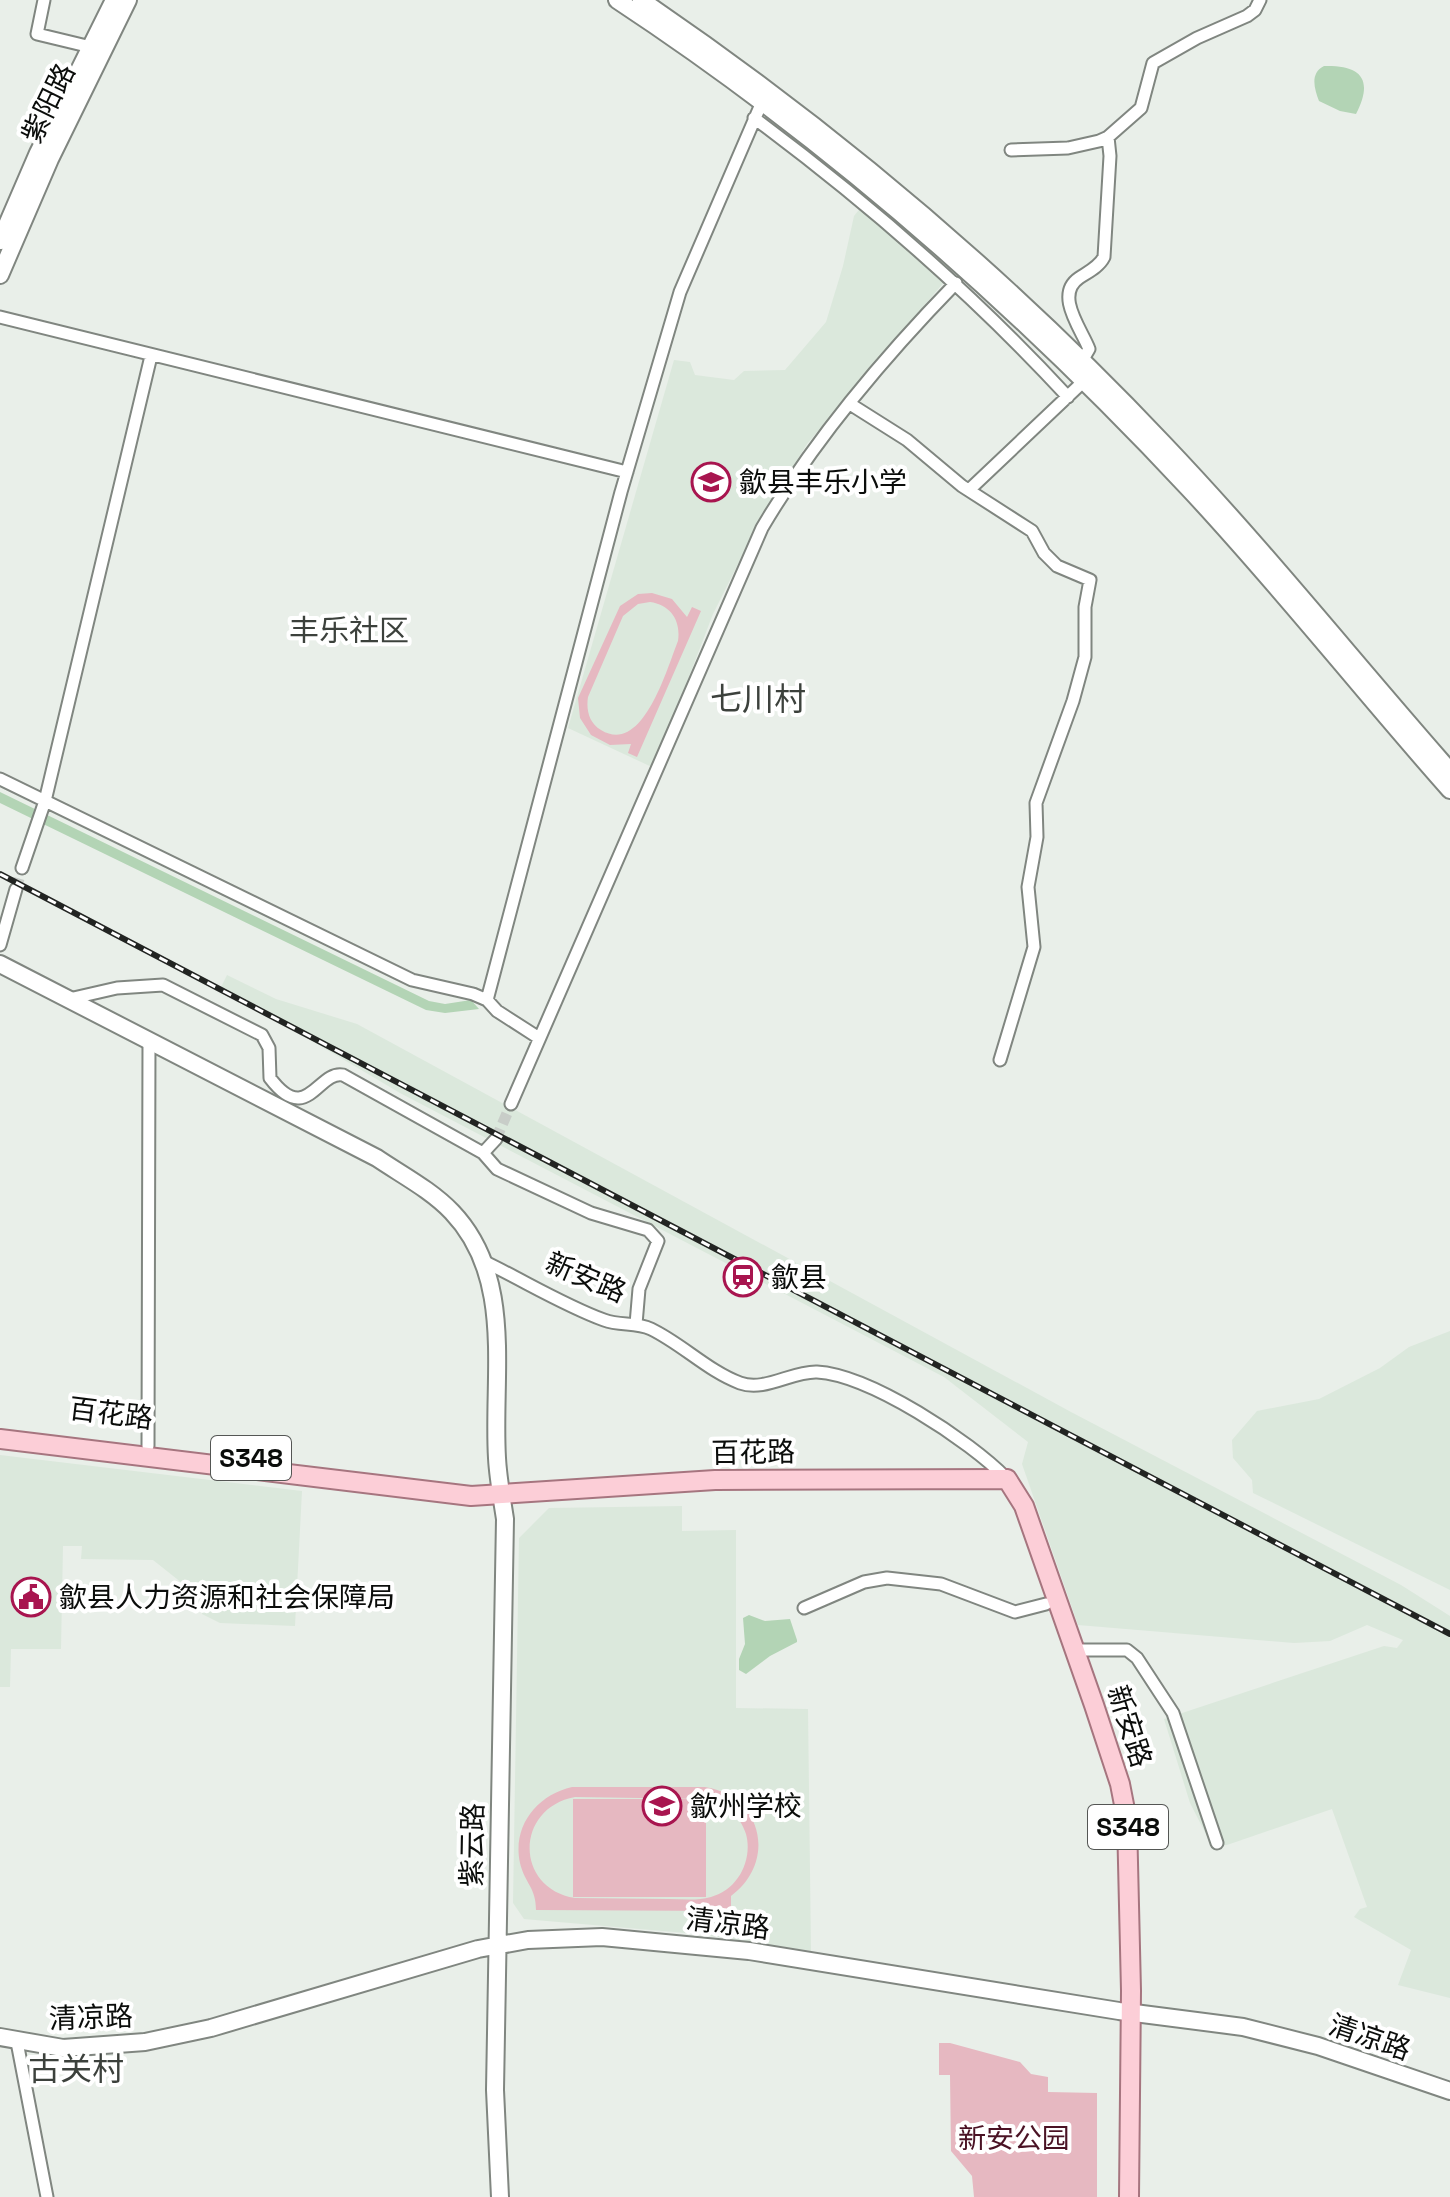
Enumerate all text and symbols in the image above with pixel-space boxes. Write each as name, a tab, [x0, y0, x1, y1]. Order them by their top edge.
street label: 紫阳路	[13, 57, 83, 149]
school or university icon: 歙县丰乐小学	[690, 461, 732, 503]
place label: 歙县丰乐小学	[739, 464, 907, 500]
district label: 丰乐社区	[289, 611, 409, 650]
district label: 七川村	[710, 679, 806, 719]
street label: 新安路	[540, 1244, 632, 1310]
station icon: 歙县	[722, 1256, 764, 1298]
place label: 歙县	[771, 1259, 827, 1295]
street label: 百花路	[67, 1390, 155, 1436]
street label: 百花路	[711, 1433, 795, 1471]
road number: S348	[211, 1436, 291, 1480]
public building icon: 歙县人力资源和社会保障局	[10, 1576, 52, 1618]
place label: 歙县人力资源和社会保障局	[59, 1579, 395, 1615]
street label: 新安路	[1100, 1680, 1160, 1772]
school or university icon: 歙州学校	[641, 1785, 683, 1827]
place label: 歙州学校	[690, 1788, 802, 1824]
street label: 紫云路	[453, 1803, 491, 1887]
road number: S348	[1088, 1805, 1168, 1849]
street label: 清凉路	[684, 1900, 772, 1946]
street label: 清凉路	[48, 1998, 134, 2036]
street label: 清凉路	[1324, 2006, 1416, 2068]
district label: 古关村	[28, 2049, 124, 2089]
park label: 新安公园	[958, 2120, 1070, 2156]

